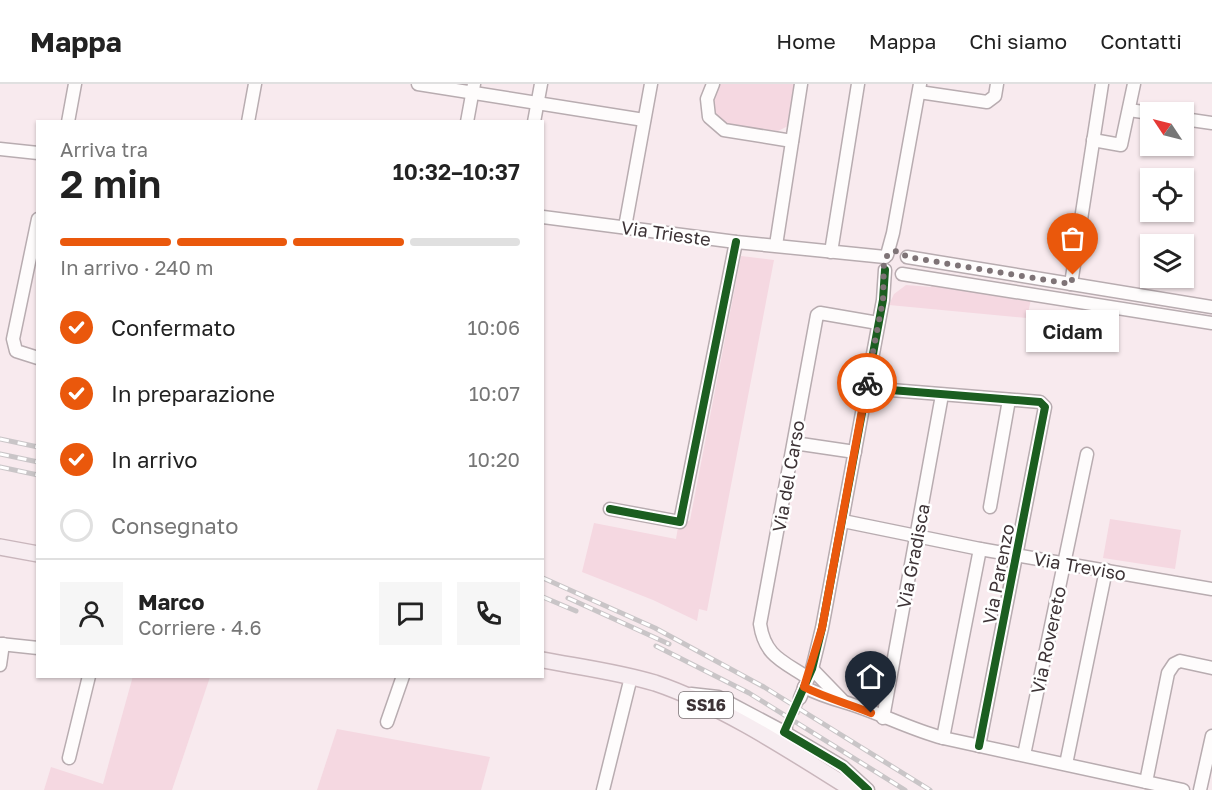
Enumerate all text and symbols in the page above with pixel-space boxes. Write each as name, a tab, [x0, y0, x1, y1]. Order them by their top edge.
text: Mappa	[30, 25, 122, 58]
text: Home	[776, 28, 836, 54]
text: Mappa	[869, 28, 936, 54]
text: Chi siamo	[969, 28, 1067, 54]
text: Contatti	[1100, 28, 1182, 54]
north arrow	[1140, 102, 1194, 156]
map controls	[1140, 102, 1194, 288]
text: Arriva tra	[60, 137, 148, 161]
text: 10:32–10:37	[393, 158, 520, 185]
text: 2 min	[60, 160, 161, 207]
button: locate	[1140, 168, 1194, 222]
pin	[1047, 213, 1098, 275]
street label: Via Trieste	[620, 216, 712, 250]
icon: bag	[1056, 222, 1089, 255]
button: layers	[1140, 234, 1194, 288]
text: In arrivo · 240 m	[60, 255, 214, 279]
icon: check	[60, 311, 93, 344]
callout: Cidam	[1026, 311, 1120, 353]
text: Confermato	[111, 314, 236, 341]
text: 10:06	[467, 315, 520, 339]
text: Cidam	[1042, 319, 1103, 343]
courier	[837, 353, 897, 413]
icon: bike	[851, 367, 884, 400]
icon: check	[60, 377, 93, 410]
text: In preparazione	[111, 380, 275, 407]
text: 10:07	[469, 381, 520, 405]
street label: Via del Carso	[767, 418, 809, 534]
icon: check	[60, 443, 93, 476]
text: In arrivo	[111, 446, 198, 473]
text: 10:20	[468, 447, 520, 471]
street label: Via Gradisca	[892, 502, 934, 610]
text: Consegnato	[111, 512, 238, 539]
street label: Via Parenzo	[978, 522, 1018, 626]
street label: Via Treviso	[1032, 547, 1128, 585]
button: person	[60, 582, 123, 645]
button: chat	[379, 582, 442, 645]
button: phone	[457, 582, 520, 645]
street label: Via Rovereto	[1026, 584, 1070, 696]
text: Marco	[138, 588, 204, 615]
text: Corriere · 4.6	[138, 615, 262, 639]
pin	[845, 651, 896, 713]
icon: home	[854, 660, 887, 693]
road number: SS16	[679, 692, 733, 718]

